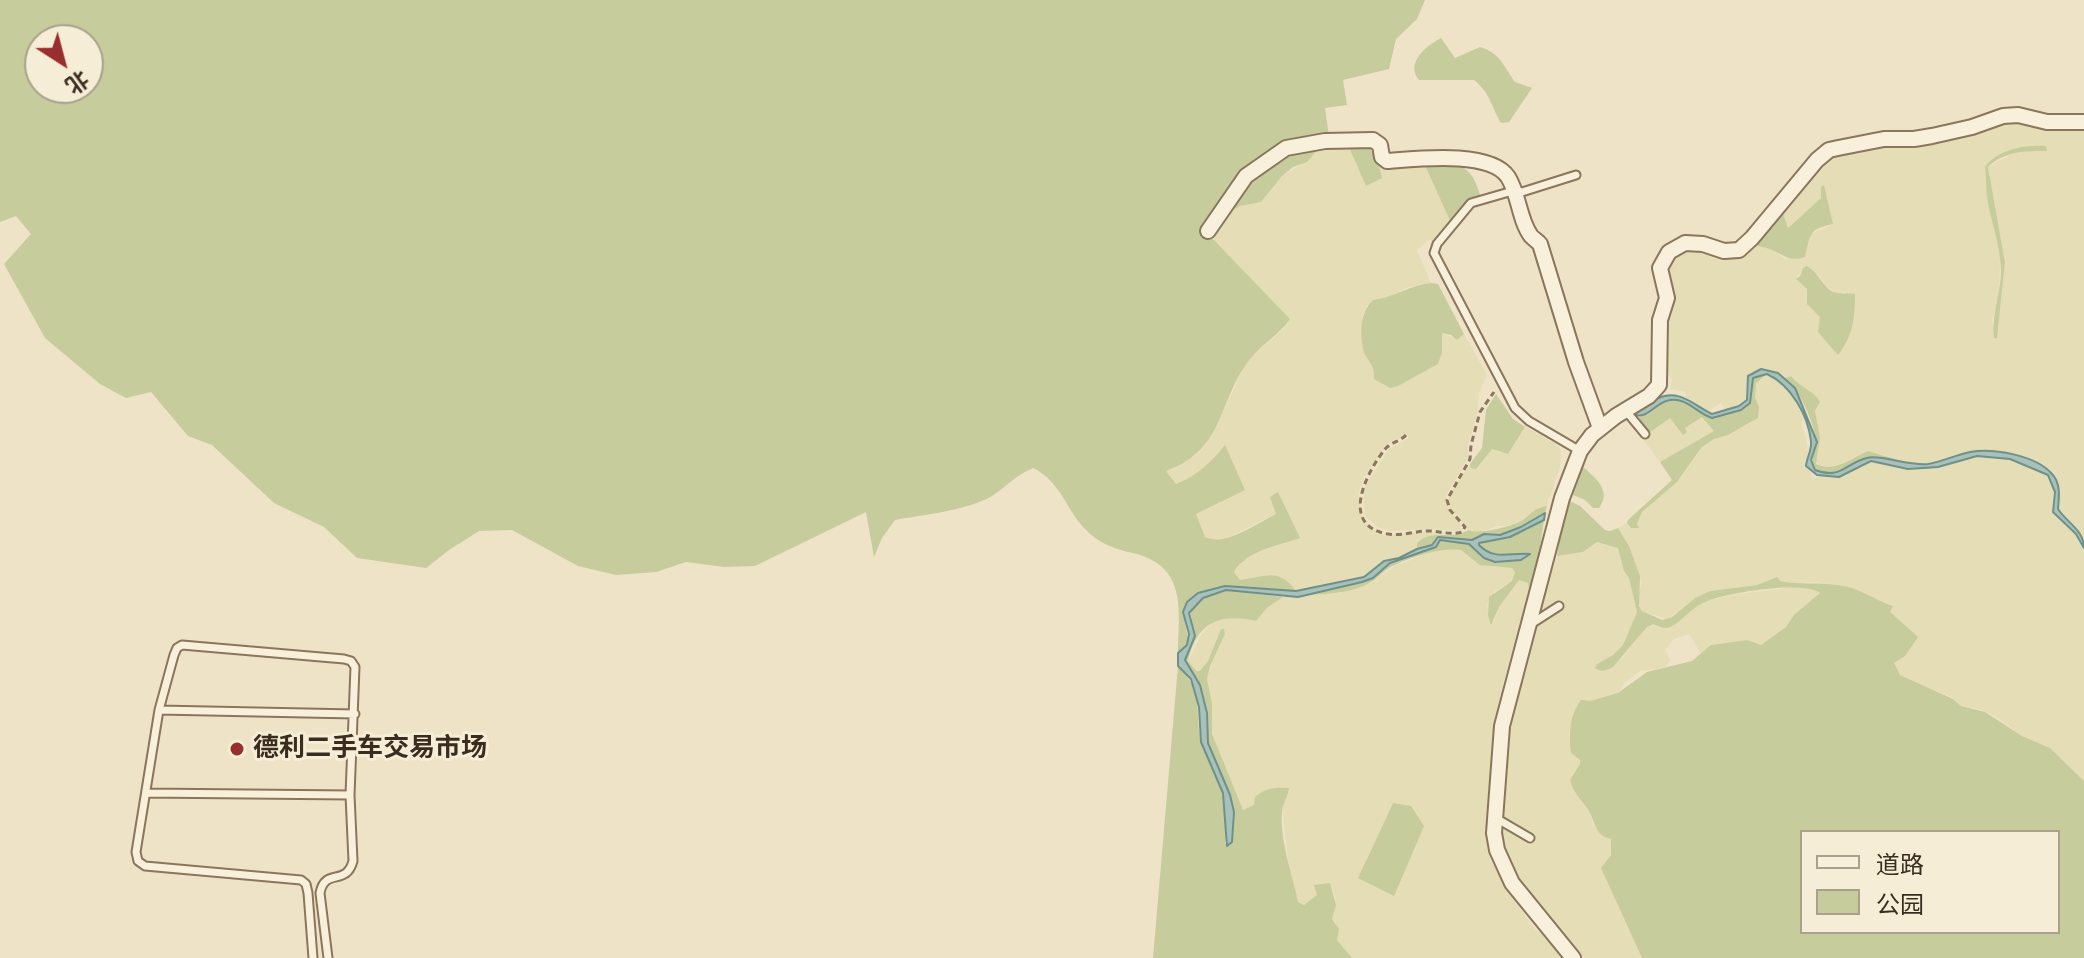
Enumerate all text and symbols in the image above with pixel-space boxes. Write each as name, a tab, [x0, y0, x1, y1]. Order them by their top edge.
north arrow	[24, 24, 104, 104]
text: 北	[61, 66, 93, 99]
place label: 德利二手车交易市场	[253, 733, 487, 765]
marker: 德利二手车交易市场	[228, 740, 246, 758]
legend	[1800, 830, 2060, 934]
text: 道路	[1876, 852, 1924, 878]
text: 公园	[1876, 892, 1924, 918]

